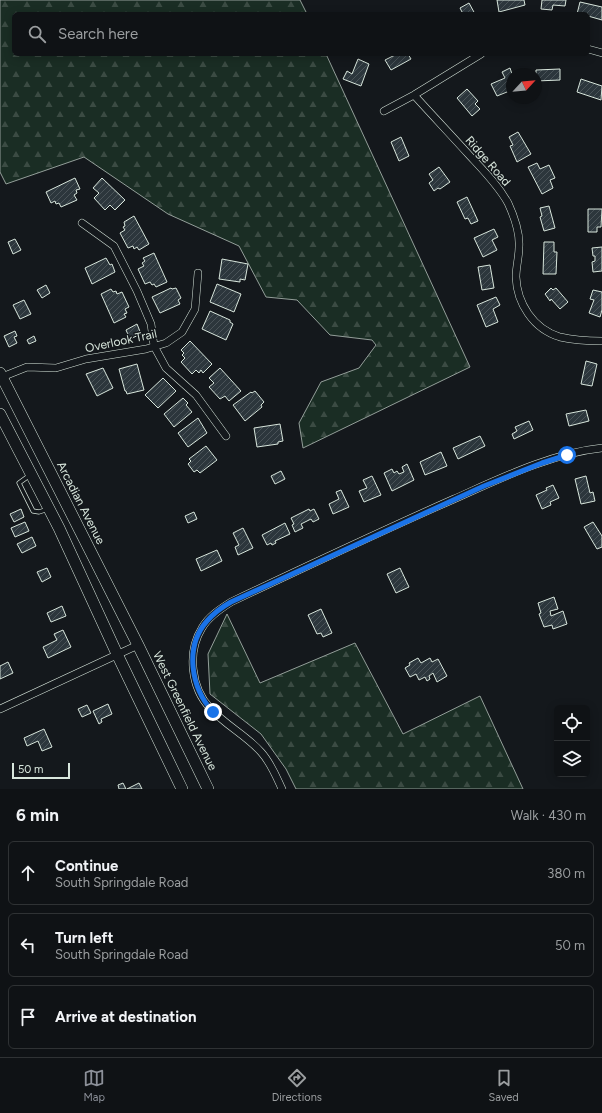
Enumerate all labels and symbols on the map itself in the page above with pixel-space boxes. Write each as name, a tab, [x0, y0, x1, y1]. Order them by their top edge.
north arrow	[506, 68, 542, 104]
street label: Ridge Road	[463, 133, 513, 189]
street label: Overlook Trail	[84, 327, 158, 355]
route start	[558, 446, 576, 464]
street label: Arcadian Avenue	[54, 459, 108, 547]
street label: West Greenfield Avenue	[150, 649, 220, 773]
route end	[204, 703, 222, 721]
scale bar	[12, 761, 70, 780]

